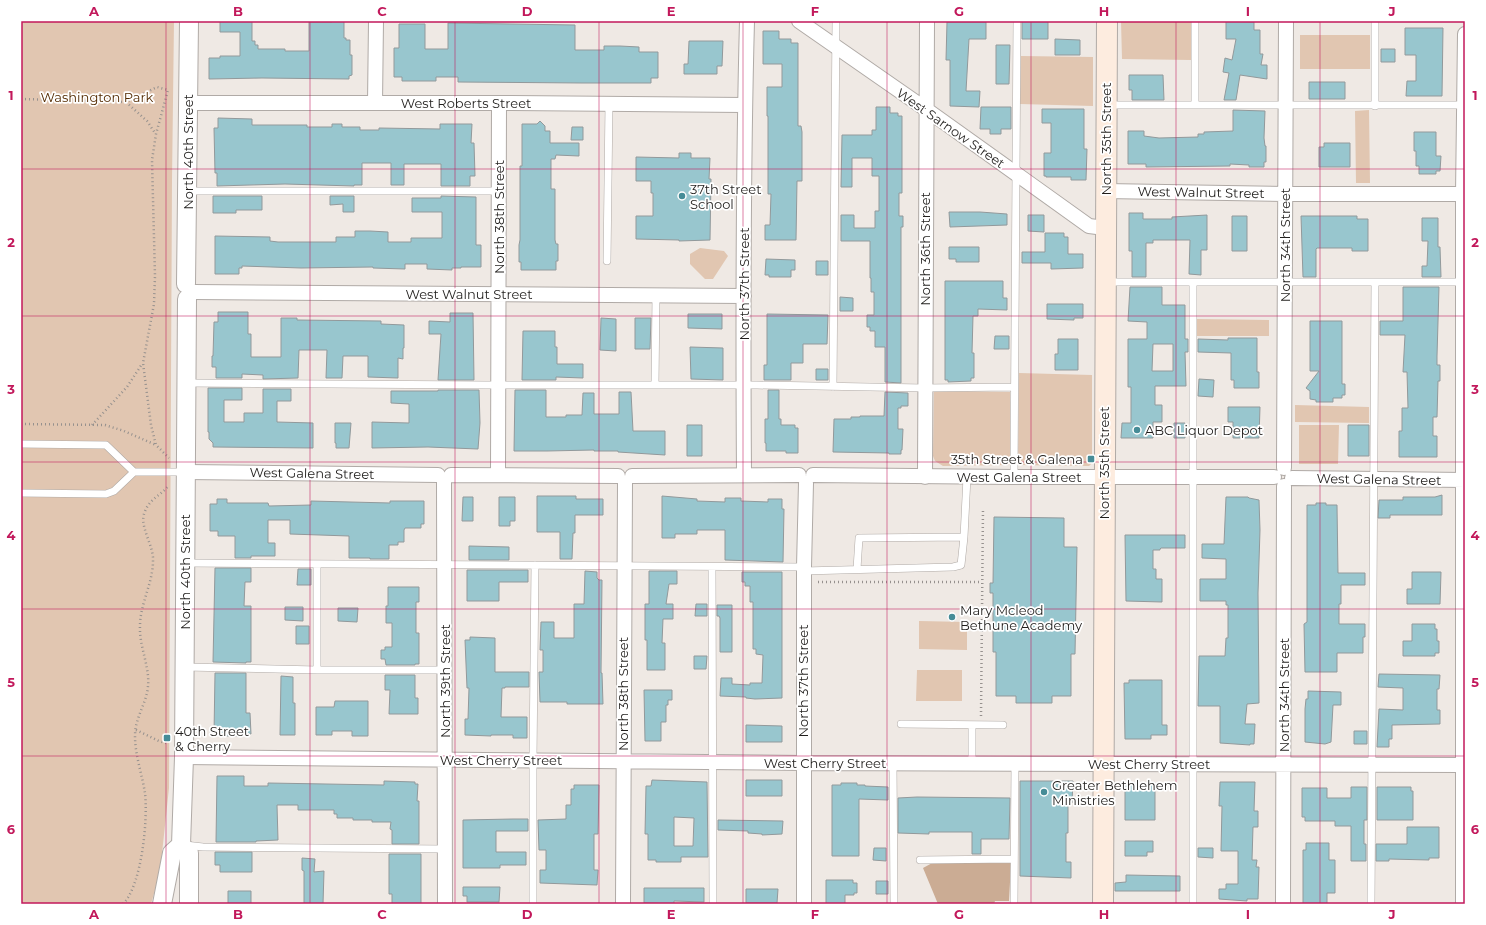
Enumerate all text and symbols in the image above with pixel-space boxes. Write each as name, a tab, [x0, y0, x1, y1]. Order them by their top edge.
text: A	[88, 3, 100, 19]
text: B	[233, 3, 243, 19]
text: C	[377, 3, 387, 19]
text: D	[522, 3, 533, 19]
text: E	[667, 3, 676, 19]
text: F	[811, 3, 819, 19]
text: G	[954, 3, 964, 19]
text: H	[1099, 3, 1109, 19]
text: I	[1246, 3, 1250, 19]
text: J	[1387, 3, 1396, 19]
street label: North 35th Street	[1098, 83, 1114, 195]
street label: West Sarnow Street	[894, 85, 1008, 171]
text: 1	[8, 87, 14, 103]
text: 1	[1472, 87, 1478, 103]
park label: Washington Park	[41, 89, 154, 105]
street label: North 40th Street	[180, 94, 196, 210]
street label: West Roberts Street	[401, 95, 531, 111]
street label: North 38th Street	[491, 160, 507, 274]
place label: 37th Street School	[690, 181, 761, 212]
street label: West Walnut Street	[1137, 183, 1265, 201]
street label: North 34th Street	[1277, 188, 1293, 302]
marker: 37th Street School	[677, 191, 687, 201]
street label: North 36th Street	[917, 192, 933, 306]
street label: North 37th Street	[736, 227, 752, 341]
text: 2	[7, 234, 15, 250]
text: 2	[1471, 234, 1479, 250]
street label: West Walnut Street	[405, 286, 533, 302]
text: 3	[6, 381, 15, 397]
text: 3	[1470, 381, 1479, 397]
street label: North 35th Street	[1096, 407, 1112, 519]
place label: ABC Liquor Depot	[1145, 422, 1263, 438]
marker: ABC Liquor Depot	[1132, 425, 1142, 435]
place label: 35th Street & Galena	[951, 451, 1083, 467]
marker: 35th Street & Galena	[1086, 454, 1096, 464]
street label: West Galena Street	[249, 464, 375, 482]
street label: West Galena Street	[957, 469, 1081, 485]
street label: West Galena Street	[1316, 470, 1442, 488]
street label: North 40th Street	[177, 514, 193, 630]
text: 4	[7, 527, 16, 543]
text: 4	[1471, 527, 1480, 543]
place label: Mary Mcleod Bethune Academy	[960, 602, 1083, 633]
marker: Mary Mcleod Bethune Academy	[947, 612, 957, 622]
street label: North 39th Street	[437, 624, 453, 738]
street label: North 37th Street	[795, 624, 811, 738]
street label: North 38th Street	[615, 637, 631, 751]
street label: North 34th Street	[1276, 638, 1292, 752]
text: 5	[7, 674, 15, 690]
text: 5	[1471, 674, 1479, 690]
place label: 40th Street & Cherry	[175, 723, 249, 754]
marker: 40th Street & Cherry	[162, 733, 172, 743]
street label: West Cherry Street	[440, 752, 562, 768]
street label: West Cherry Street	[764, 755, 886, 771]
street label: West Cherry Street	[1088, 756, 1210, 772]
place label: Greater Bethlehem Ministries	[1052, 777, 1177, 808]
marker: Greater Bethlehem Ministries	[1039, 787, 1049, 797]
text: 6	[7, 821, 16, 837]
text: 6	[1471, 821, 1480, 837]
text: A	[88, 906, 100, 922]
text: B	[233, 906, 243, 922]
text: C	[377, 906, 387, 922]
text: D	[522, 906, 533, 922]
text: E	[667, 906, 676, 922]
text: F	[811, 906, 819, 922]
text: G	[954, 906, 964, 922]
text: H	[1099, 906, 1109, 922]
text: I	[1246, 906, 1250, 922]
text: J	[1387, 906, 1396, 922]

